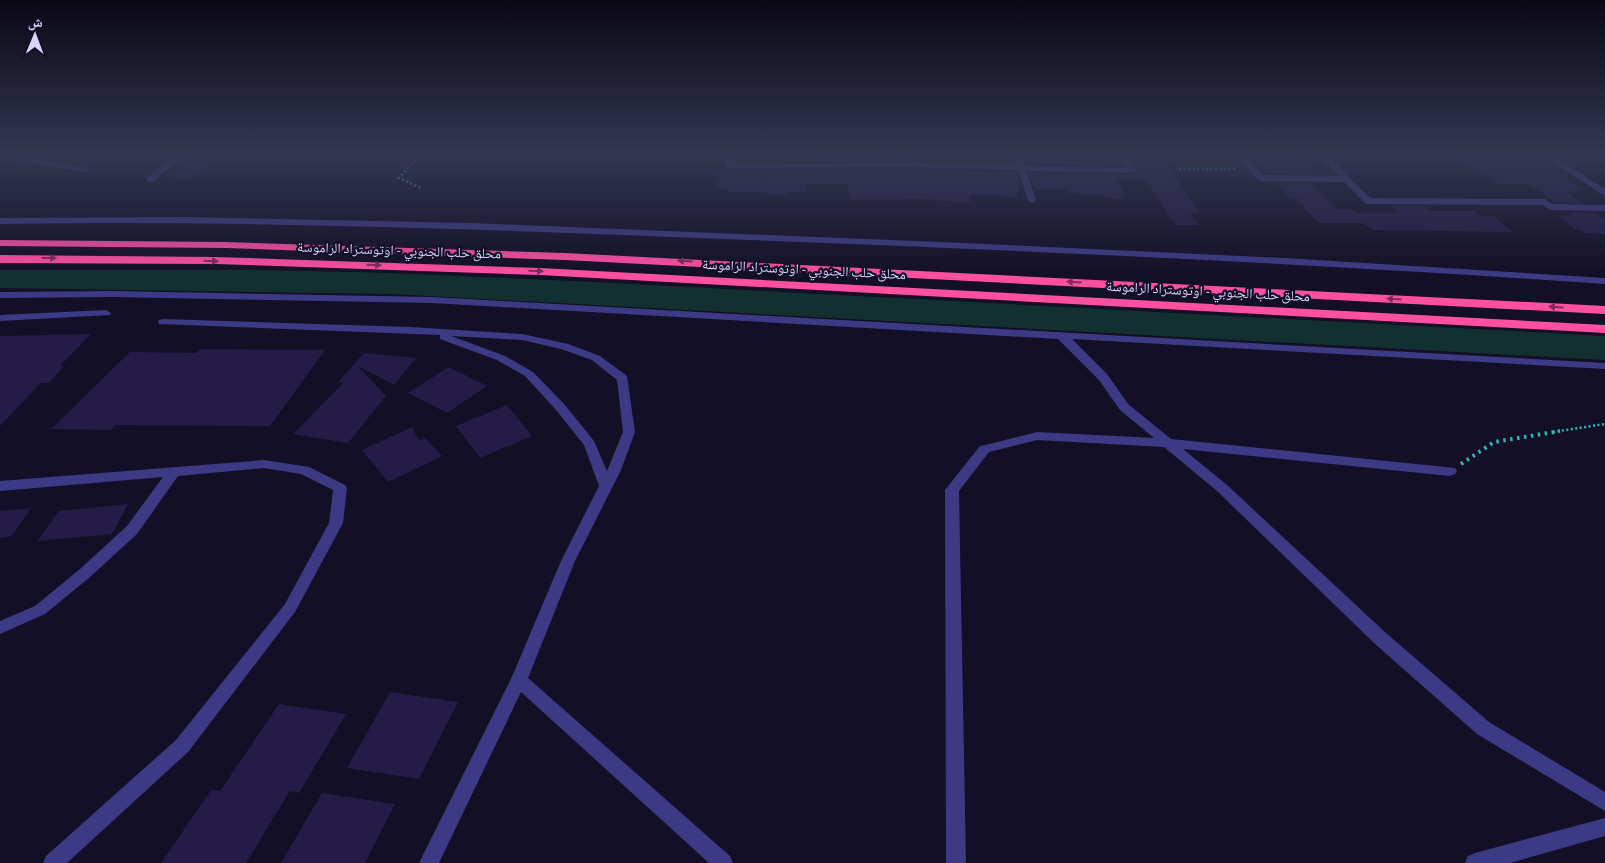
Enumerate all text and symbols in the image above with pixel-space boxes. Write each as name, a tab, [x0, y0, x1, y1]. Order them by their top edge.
north arrow	[10, 10, 60, 60]
text: ش	[28, 13, 43, 33]
street label: محلق حلب الجنوبي - اوتوستراد الراموسة	[297, 237, 501, 265]
one-way arrow	[41, 254, 57, 262]
street label: محلق حلب الجنوبي - اوتوستراد الراموسة	[702, 255, 906, 286]
one-way arrow	[677, 256, 693, 264]
one-way arrow	[203, 257, 219, 265]
one-way arrow	[366, 262, 382, 270]
one-way arrow	[528, 267, 544, 275]
one-way arrow	[1066, 277, 1082, 285]
street label: محلق حلب الجنوبي - اوتوستراد الراموسة	[1106, 277, 1310, 308]
one-way arrow	[1386, 294, 1402, 302]
one-way arrow	[1548, 303, 1564, 311]

